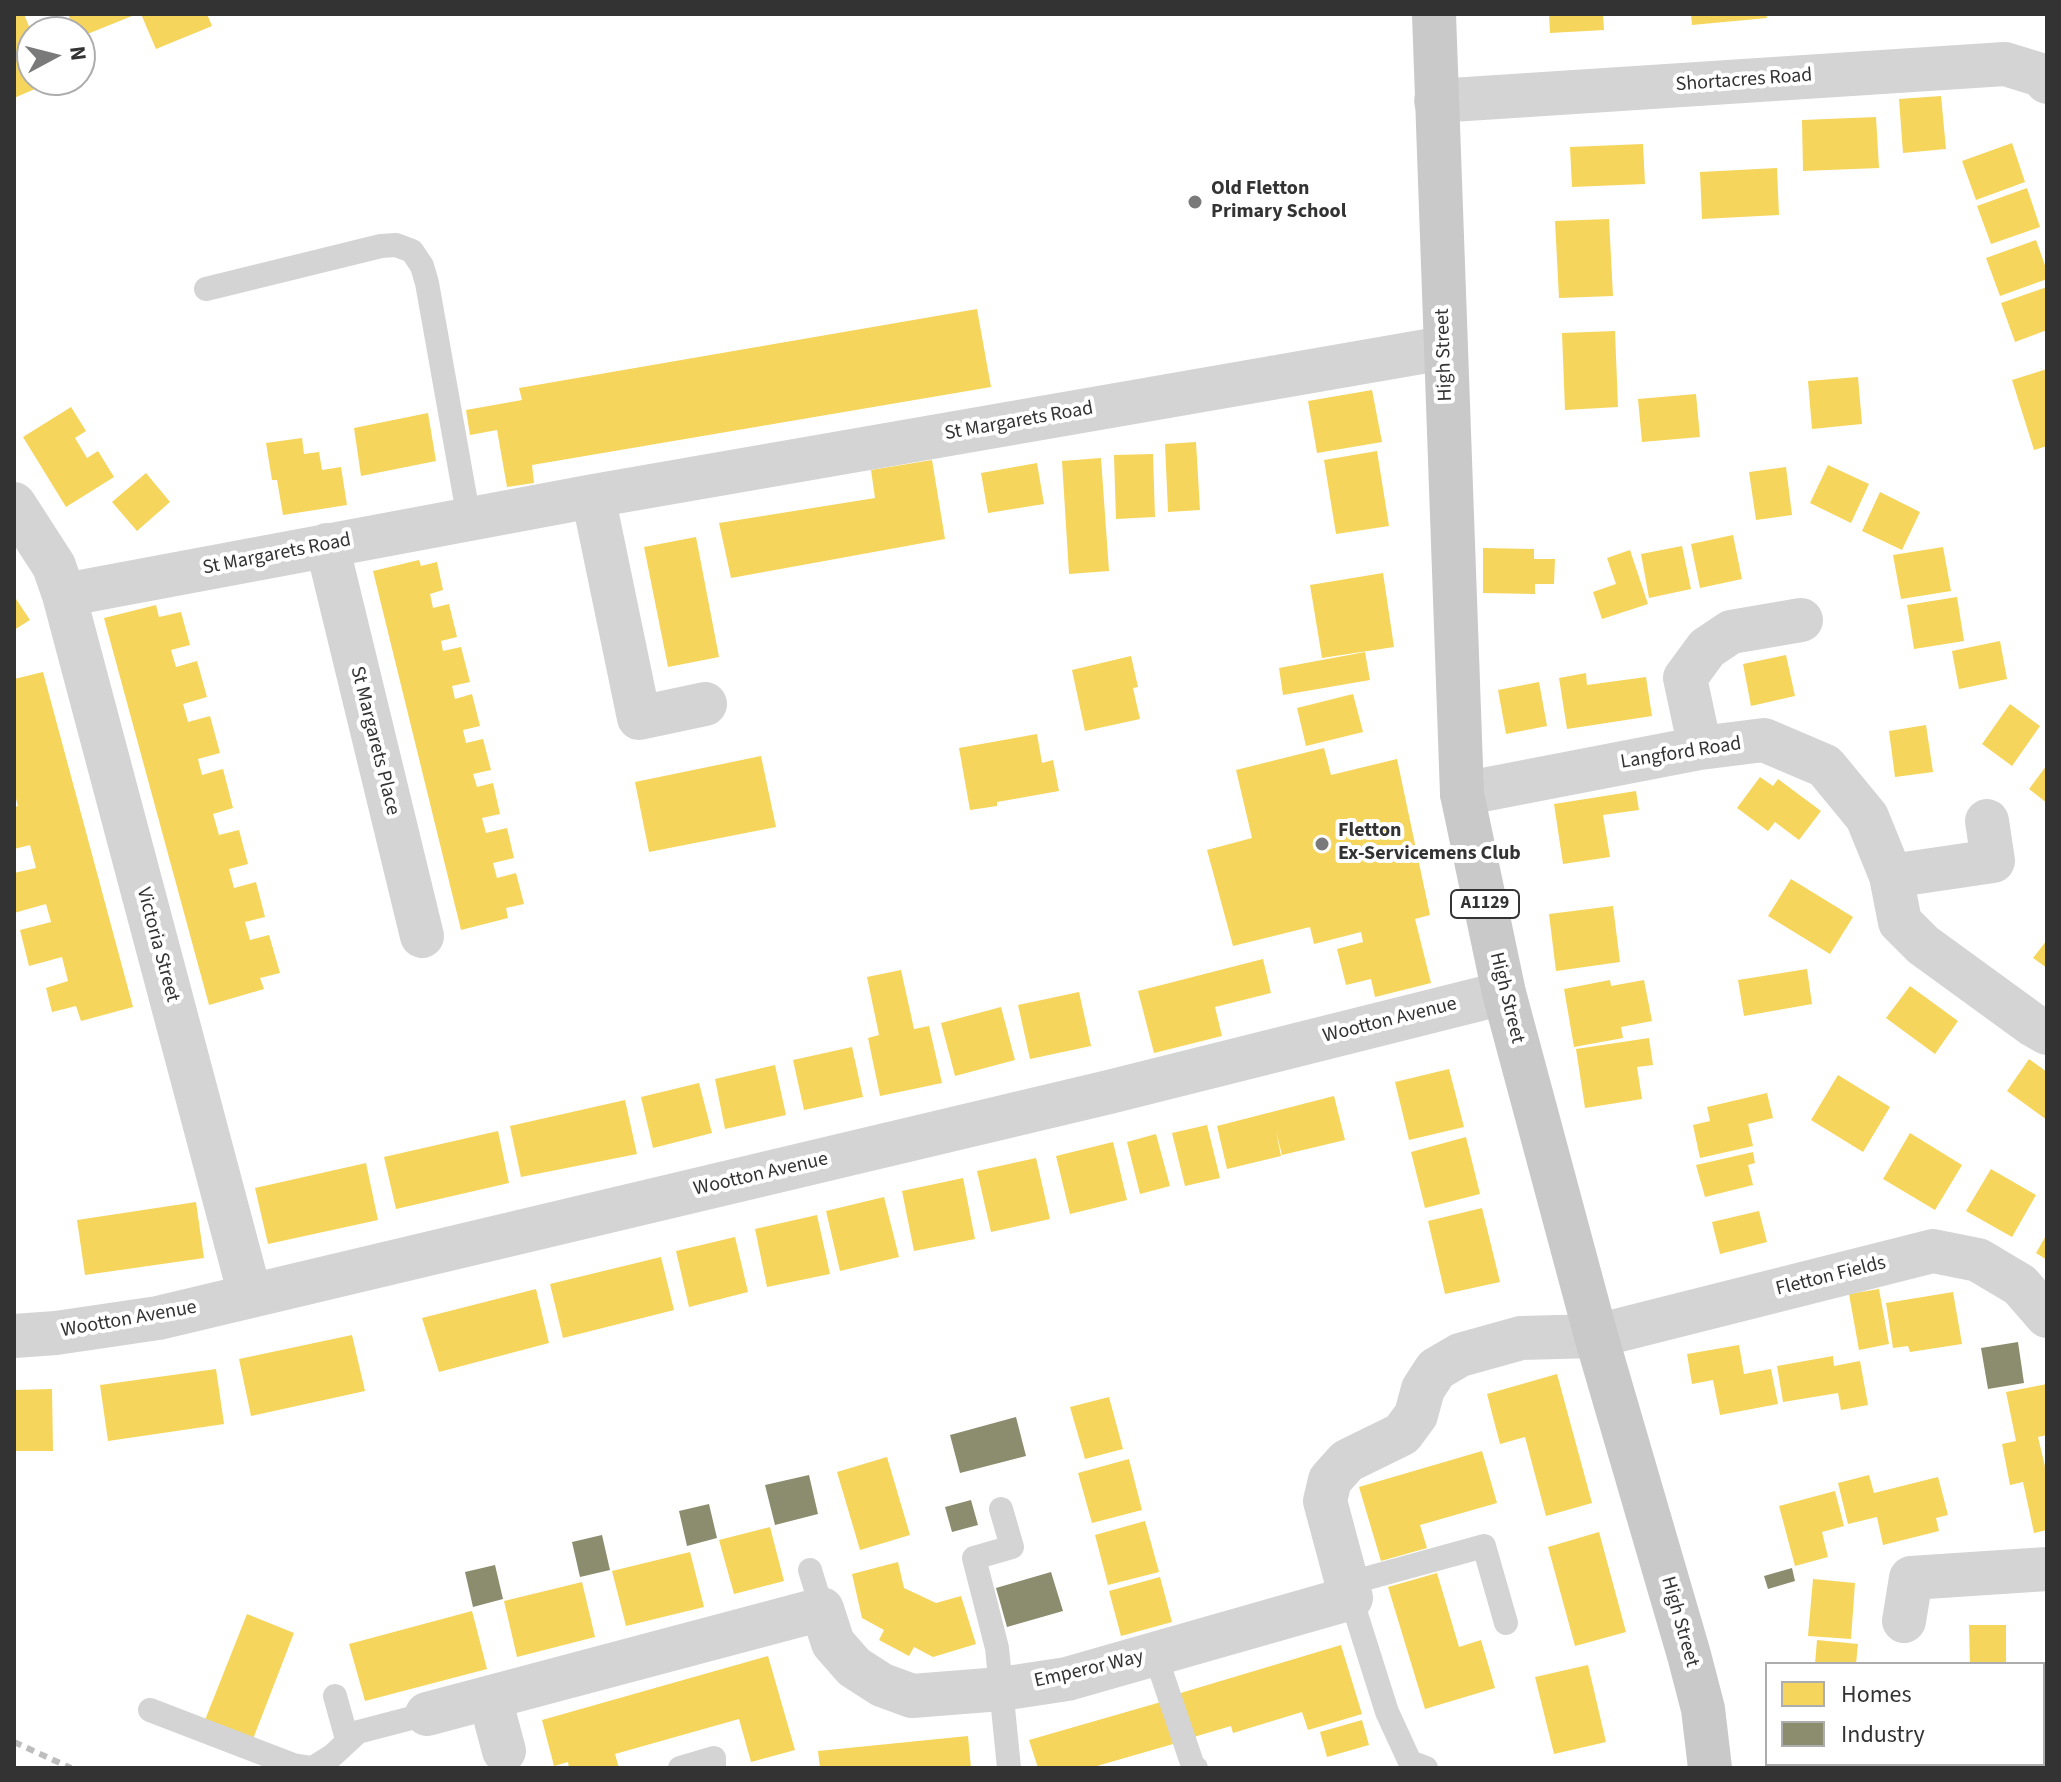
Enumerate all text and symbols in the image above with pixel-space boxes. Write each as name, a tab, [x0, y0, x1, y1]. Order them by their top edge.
north arrow	[16, 16, 96, 96]
text: N	[61, 44, 95, 63]
street label: Shortacres Road	[1675, 64, 1813, 98]
place label: Old Fletton Primary School	[1211, 178, 1346, 225]
marker: Old Fletton Primary School	[1186, 193, 1204, 211]
street label: High Street	[1431, 308, 1459, 402]
street label: St Margarets Road	[943, 397, 1095, 447]
street label: St Margarets Road	[201, 529, 353, 581]
street label: St Margarets Place	[344, 664, 404, 818]
street label: Langford Road	[1619, 733, 1743, 775]
place label: Fletton Ex-Servicemens Club	[1338, 820, 1521, 867]
marker: Fletton Ex-Servicemens Club	[1313, 835, 1331, 853]
street label: Victoria Street	[130, 885, 184, 1005]
road number: A1129	[1451, 890, 1519, 918]
street label: High Street	[1483, 950, 1529, 1046]
street label: Wootton Avenue	[1320, 993, 1460, 1049]
street label: Wootton Avenue	[691, 1148, 831, 1202]
street label: Fletton Fields	[1773, 1252, 1889, 1302]
street label: Wootton Avenue	[59, 1296, 199, 1344]
street label: High Street	[1655, 1574, 1703, 1670]
street label: Emperor Way	[1032, 1646, 1146, 1694]
legend	[1765, 1662, 2045, 1766]
text: Homes	[1841, 1677, 1912, 1712]
text: Industry	[1841, 1717, 1925, 1752]

